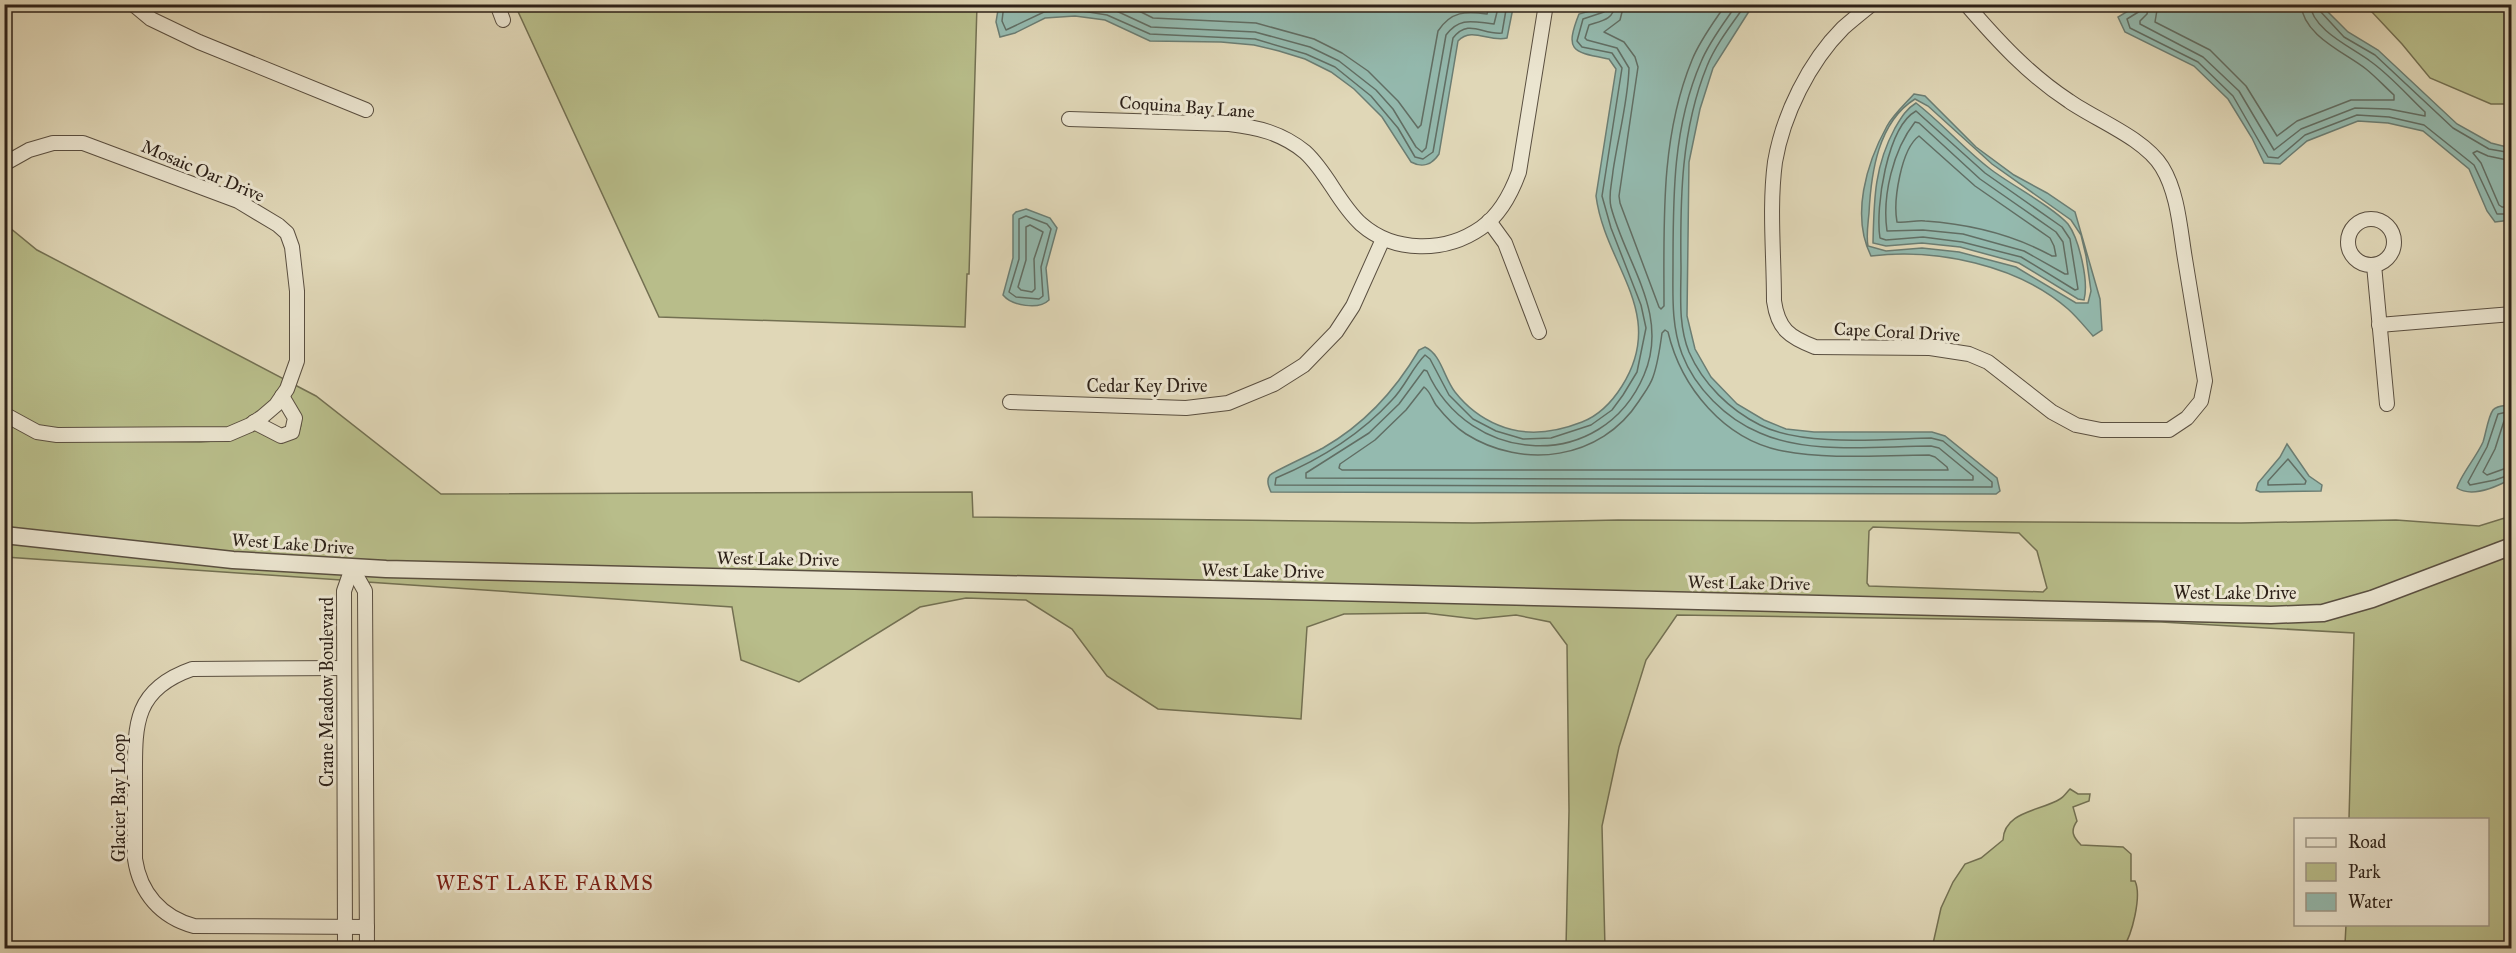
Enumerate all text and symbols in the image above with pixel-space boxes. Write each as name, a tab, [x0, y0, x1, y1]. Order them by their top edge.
street label: Coquina Bay Lane	[1119, 91, 1255, 124]
street label: Mosaic Oar Drive	[138, 135, 268, 207]
street label: Cape Coral Drive	[1833, 318, 1961, 346]
street label: Cedar Key Drive	[1087, 375, 1207, 397]
street label: West Lake Drive	[231, 529, 355, 559]
street label: West Lake Drive	[716, 547, 840, 571]
street label: West Lake Drive	[1201, 559, 1325, 583]
street label: West Lake Drive	[1687, 571, 1811, 595]
street label: West Lake Drive	[2174, 582, 2296, 604]
street label: Crane Meadow Boulevard	[316, 597, 338, 787]
street label: Glacier Bay Loop	[108, 734, 130, 862]
legend	[2294, 818, 2489, 926]
text: Road	[2348, 831, 2386, 853]
text: Park	[2348, 861, 2381, 883]
district label: WEST LAKE FARMS	[436, 871, 654, 895]
text: Water	[2348, 891, 2393, 913]

